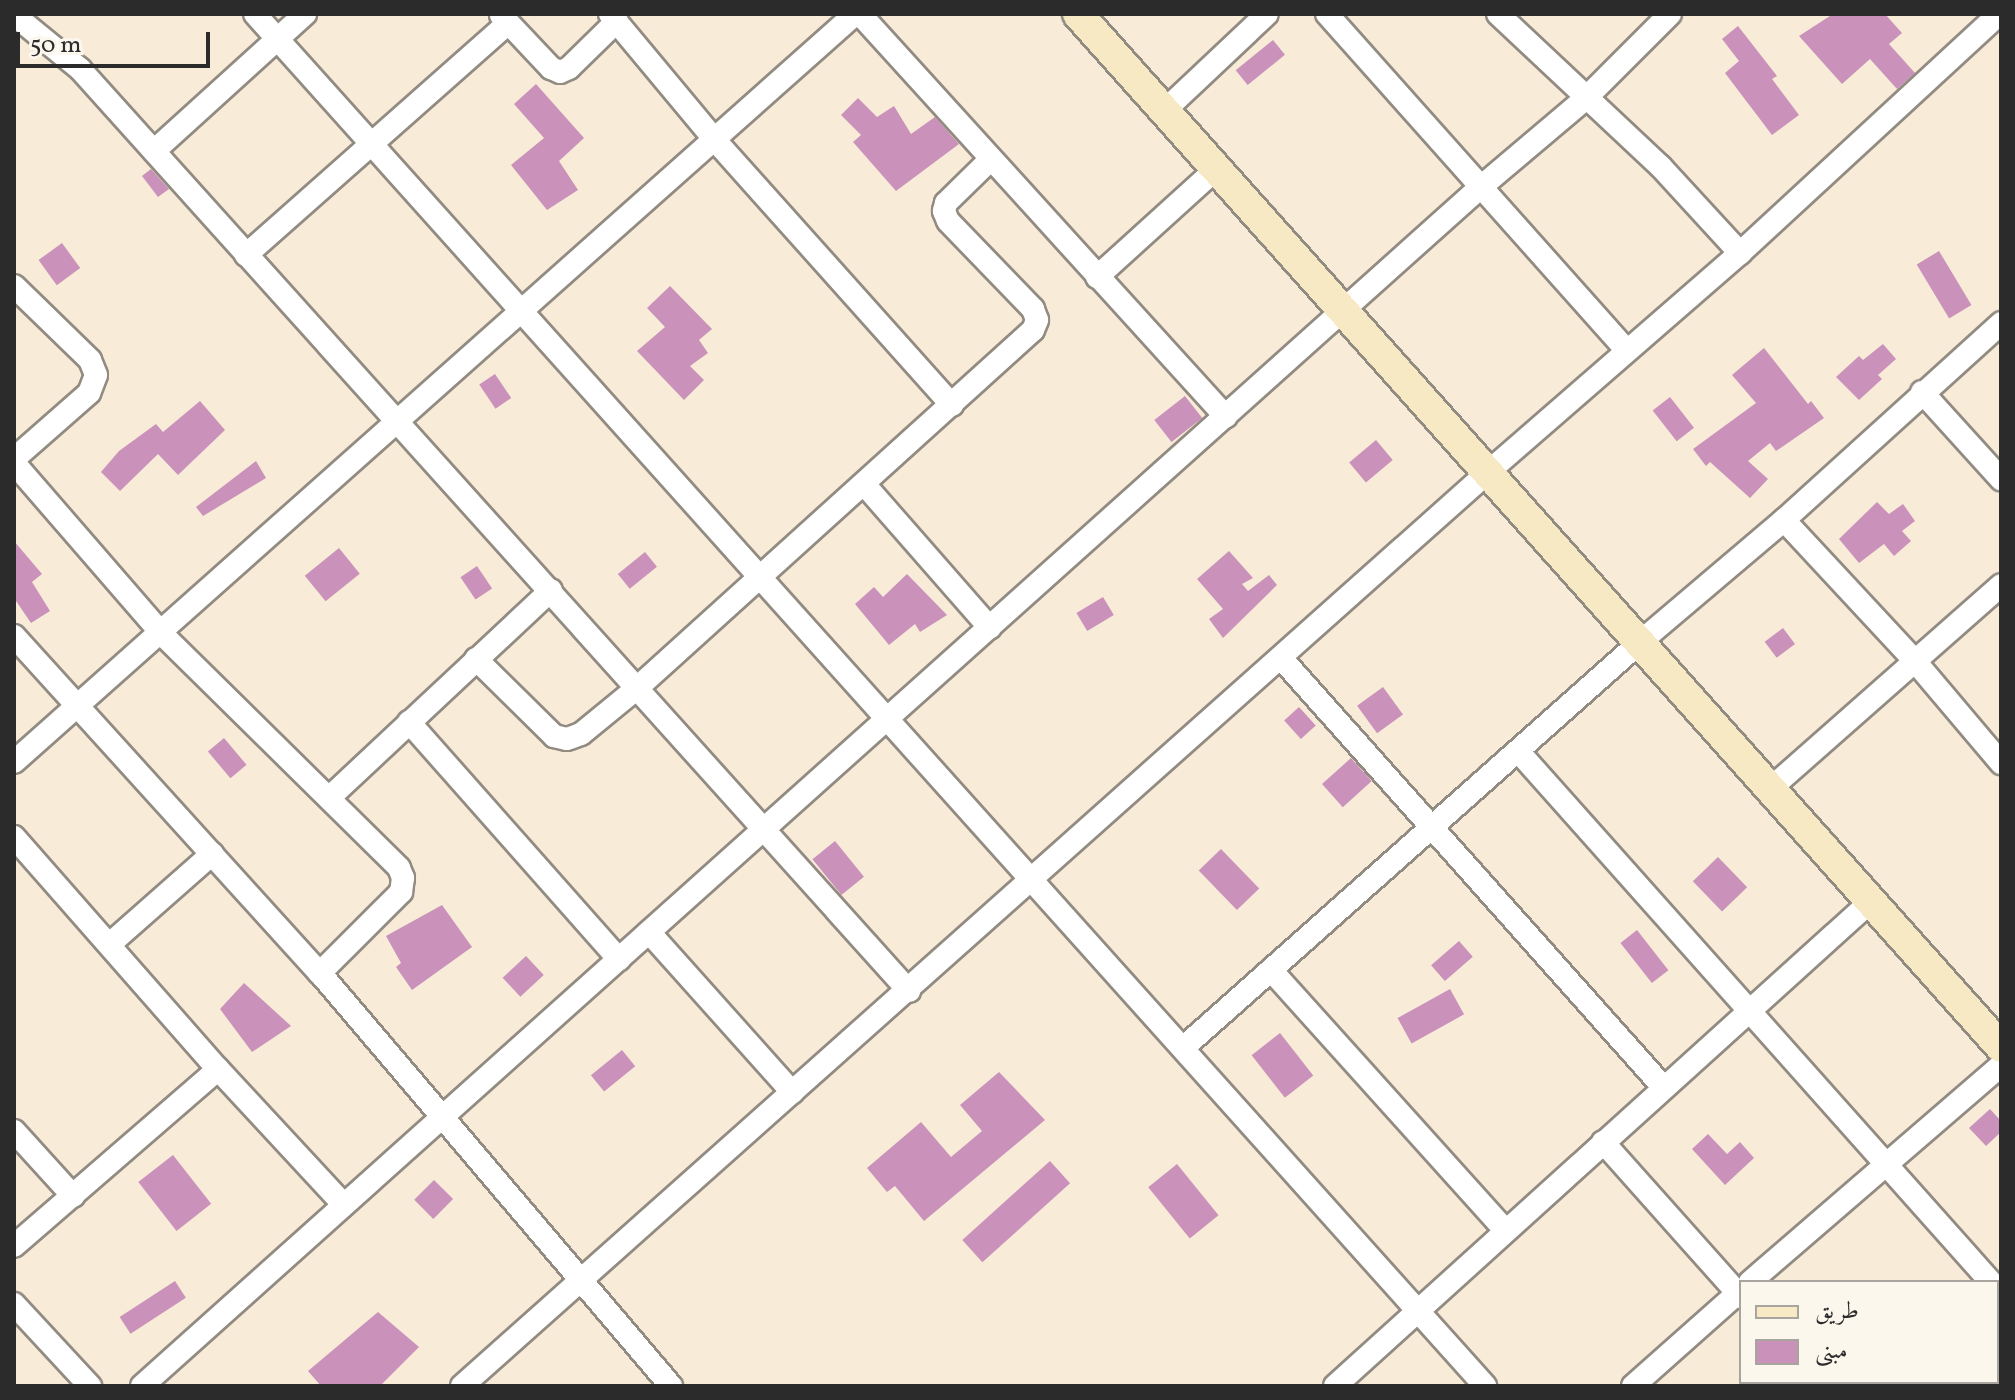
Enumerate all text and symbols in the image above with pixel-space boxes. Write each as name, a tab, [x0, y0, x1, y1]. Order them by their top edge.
scale bar	[20, 16, 214, 66]
text: 50 m	[30, 29, 82, 63]
legend	[1739, 1280, 1999, 1384]
text: طريق	[1815, 1295, 1859, 1329]
text: مبنى	[1815, 1335, 1848, 1369]

